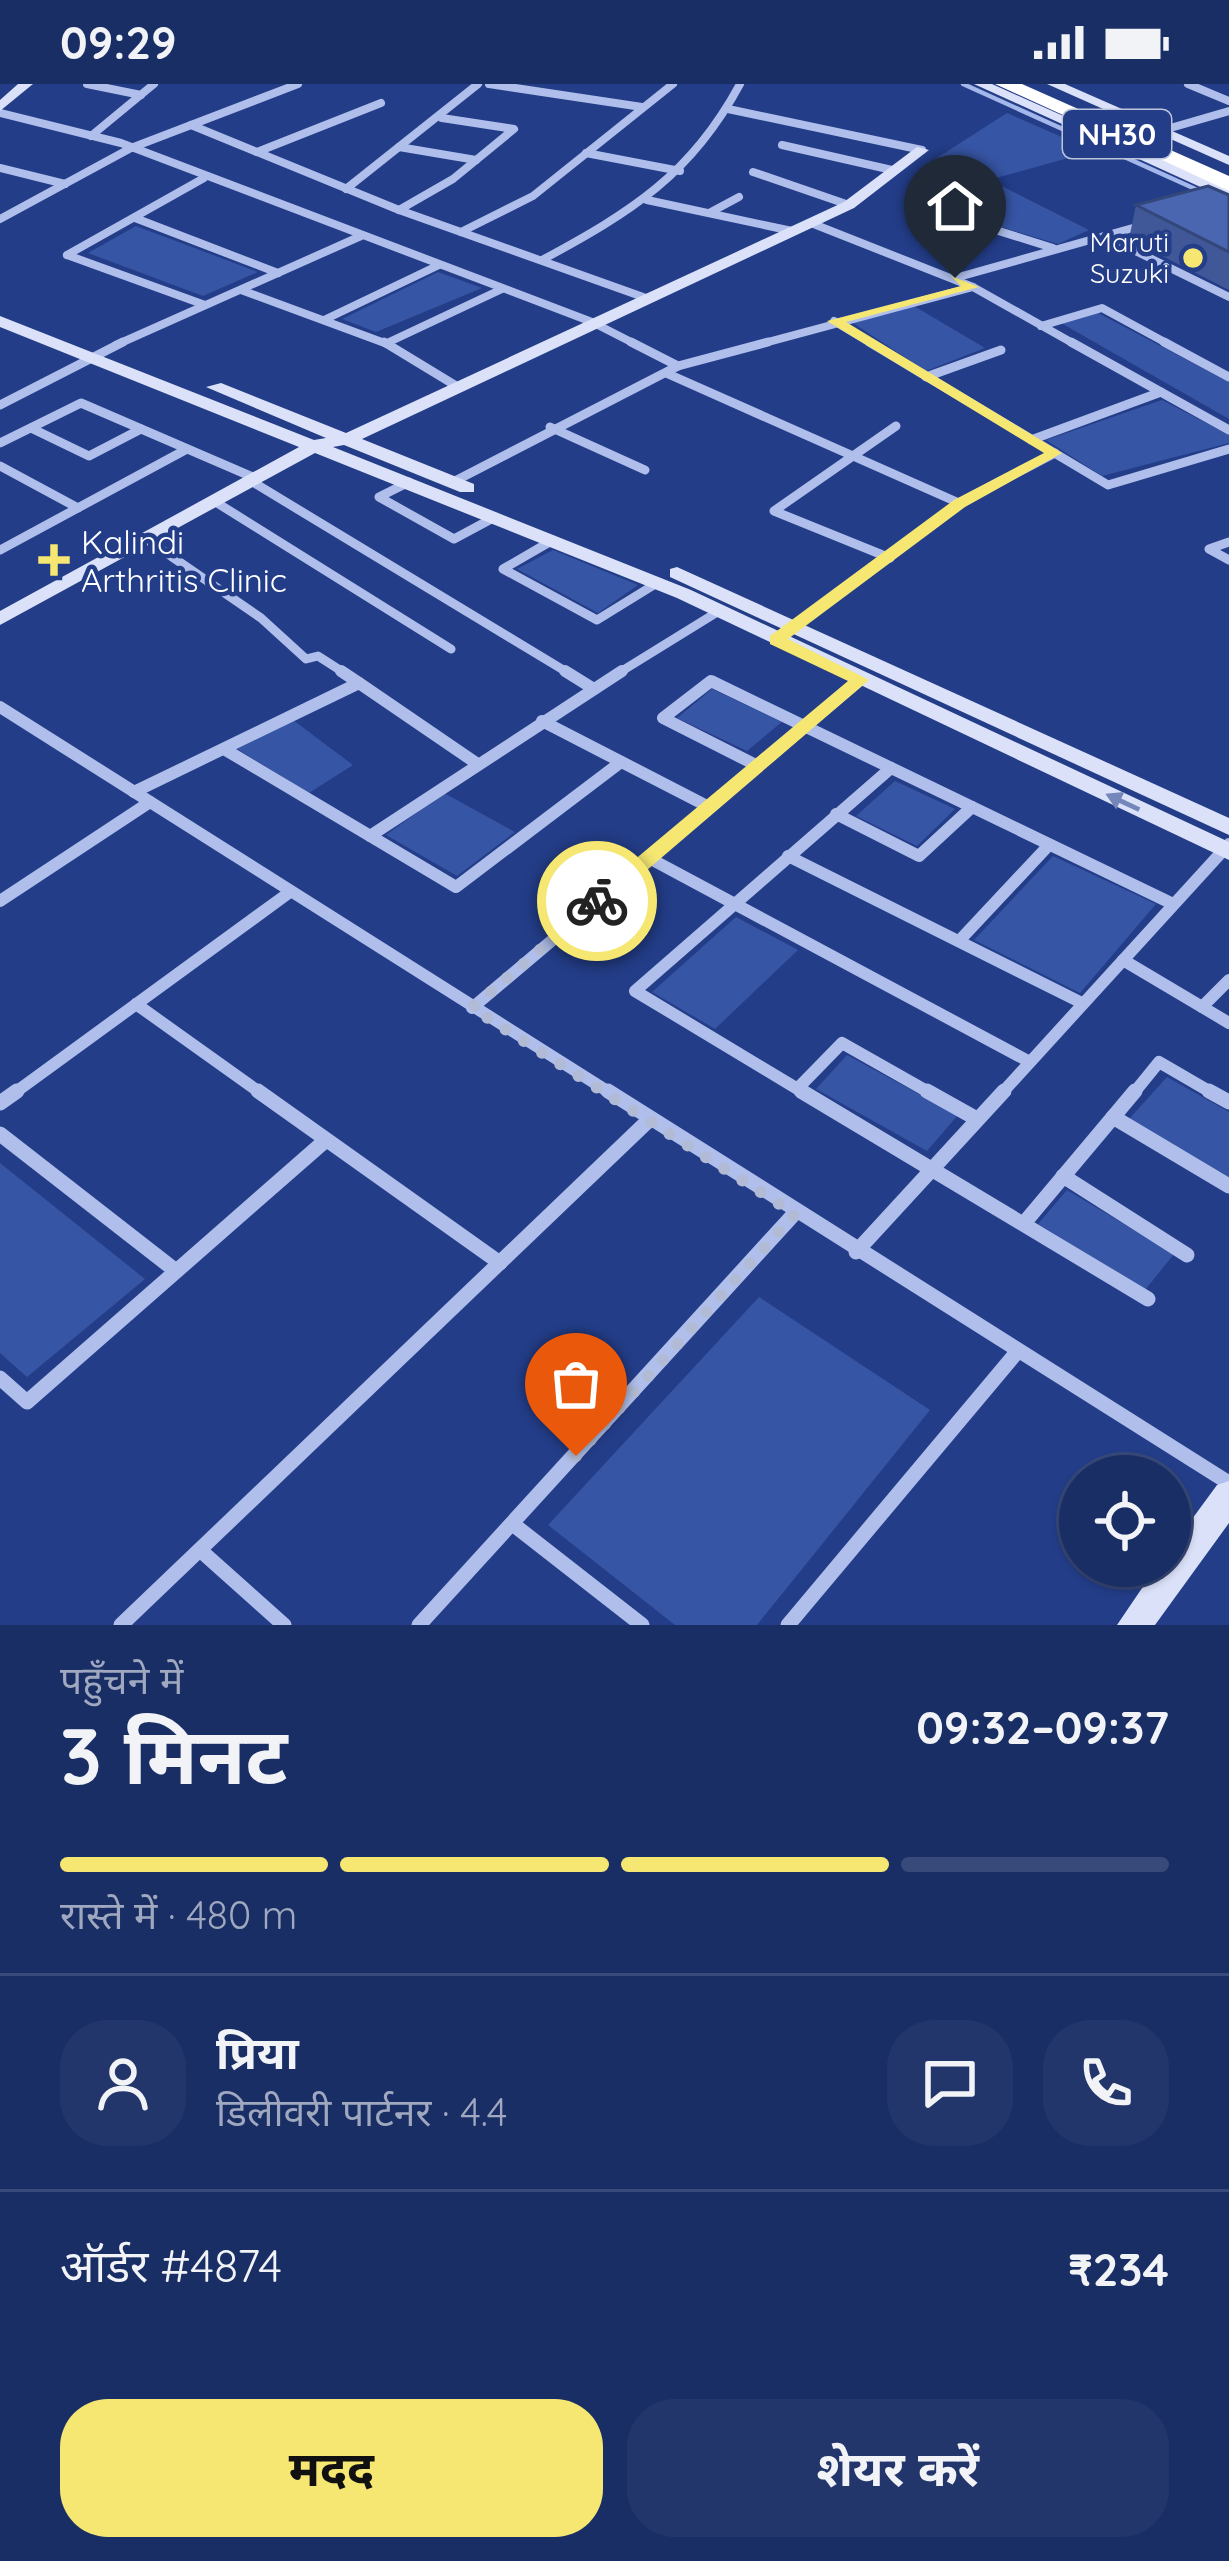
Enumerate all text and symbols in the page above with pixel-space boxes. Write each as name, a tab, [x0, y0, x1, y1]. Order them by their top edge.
text: 09:29	[60, 14, 177, 70]
road number: NH30	[1063, 110, 1171, 158]
pin	[904, 155, 1006, 278]
icon: home	[922, 173, 988, 239]
place label: Maruti Suzuki	[1090, 225, 1169, 290]
marker: Maruti Suzuki	[1180, 245, 1206, 271]
place label: Kalindi Arthritis Clinic	[81, 521, 287, 600]
marker: Kalindi Arthritis Clinic	[38, 544, 70, 576]
one-way arrow	[1105, 792, 1140, 812]
courier	[537, 841, 657, 961]
icon: bike	[564, 868, 630, 934]
pin	[525, 1333, 627, 1456]
icon: bag	[543, 1351, 609, 1417]
map controls	[1059, 1455, 1191, 1587]
button: locate	[1059, 1455, 1191, 1587]
text: पहुँचने में	[60, 1655, 183, 1704]
text: 09:32–09:37	[916, 1699, 1169, 1755]
text: 3 मिनट	[60, 1706, 287, 1804]
text: रास्ते में · 480 m	[60, 1890, 297, 1939]
button: person	[60, 2020, 186, 2146]
button: chat	[887, 2020, 1013, 2146]
button: phone	[1043, 2020, 1169, 2146]
text: प्रिया	[216, 2024, 299, 2080]
text: डिलीवरी पार्टनर · 4.4	[216, 2087, 507, 2136]
text: ऑर्डर #4874	[60, 2237, 282, 2293]
text: ₹234	[1068, 2241, 1169, 2297]
button: मदद	[60, 2399, 603, 2537]
button: शेयर करें	[627, 2399, 1169, 2537]

